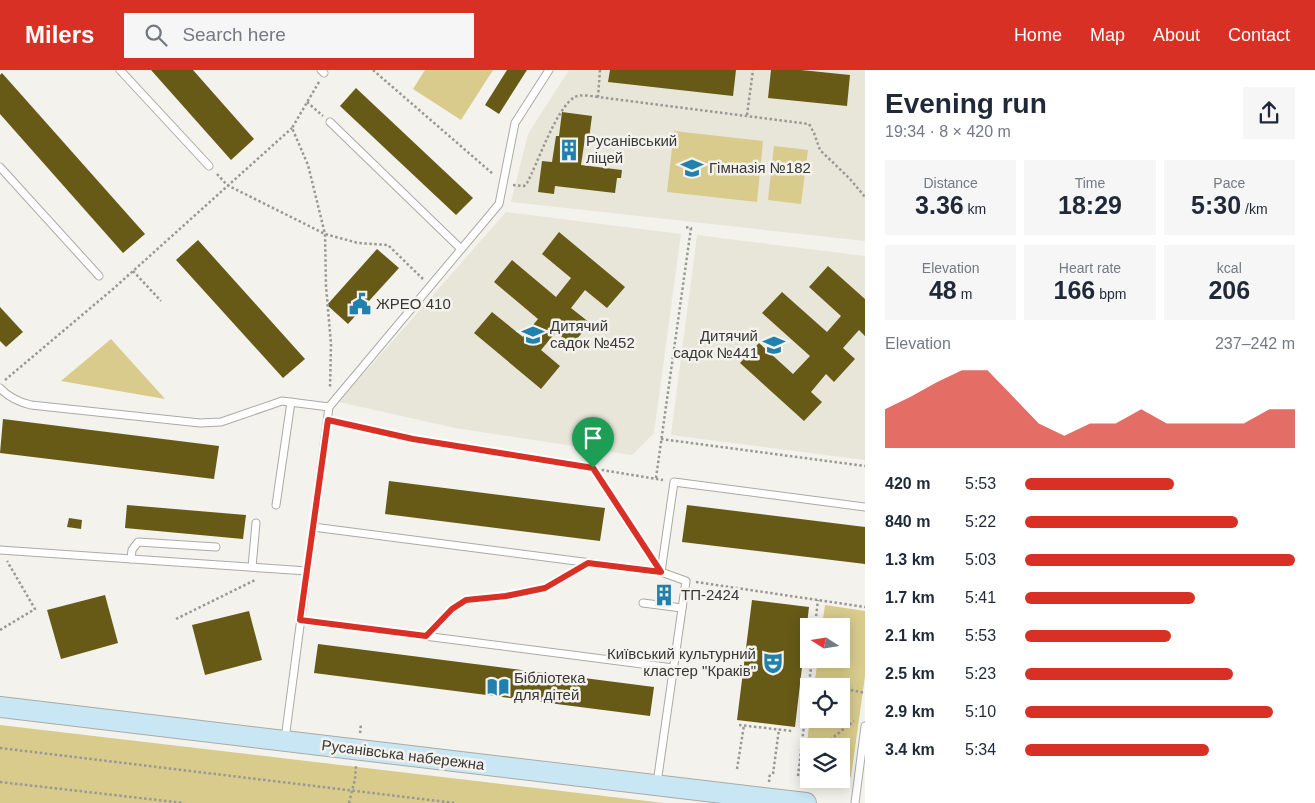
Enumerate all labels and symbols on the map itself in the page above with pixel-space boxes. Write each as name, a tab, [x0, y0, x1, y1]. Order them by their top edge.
place label: Русанівський ліцей	[586, 132, 677, 166]
building icon: Русанівський ліцей	[556, 137, 582, 163]
school or university icon: Гімназія №182	[679, 155, 705, 181]
place label: Гімназія №182	[709, 159, 811, 176]
public building icon: ЖРЕО 410	[347, 291, 373, 317]
place label: ЖРЕО 410	[376, 295, 451, 312]
place label: Дитячий садок №452	[550, 317, 635, 351]
school or university icon: Дитячий садок №452	[520, 322, 546, 348]
place label: Дитячий садок №441	[673, 327, 758, 361]
school or university icon: Дитячий садок №441	[761, 332, 787, 358]
pin	[572, 417, 614, 468]
building icon: ТП-2424	[651, 582, 677, 608]
place label: ТП-2424	[681, 586, 739, 603]
north arrow	[800, 618, 850, 668]
place label: Київський культурний кластер "Краків"	[607, 645, 756, 679]
theatre icon: Київський культурний кластер "Краків"	[760, 650, 786, 676]
place label: Бібліотека для дітей	[514, 669, 586, 703]
library icon: Бібліотека для дітей	[485, 674, 511, 700]
street label: Русанівська набережна	[321, 736, 486, 773]

